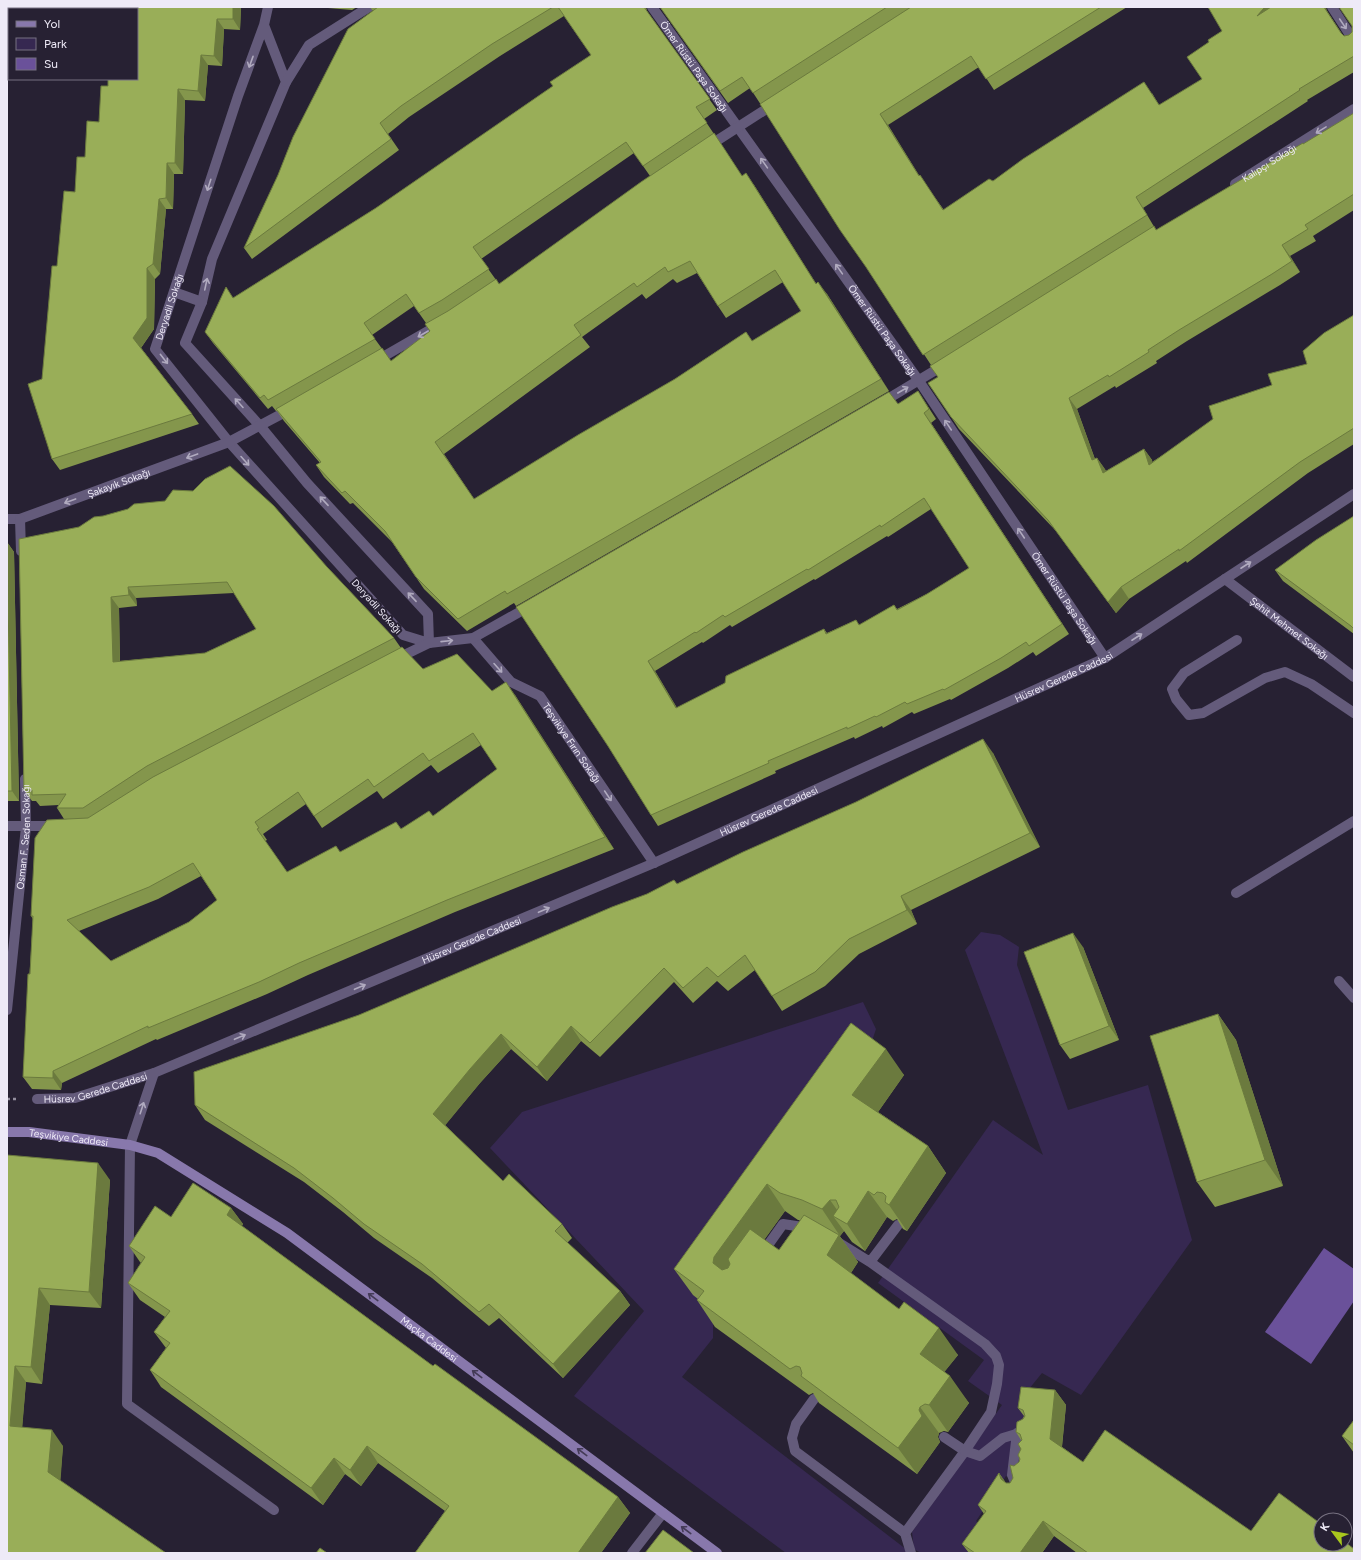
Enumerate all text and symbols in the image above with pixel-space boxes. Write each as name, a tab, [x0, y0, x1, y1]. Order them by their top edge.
legend	[8, 8, 138, 80]
text: Yol	[44, 17, 60, 31]
one-way arrow	[1339, 18, 1347, 29]
street label: Ömer Rüstü Paşa Sokağı	[657, 19, 731, 115]
text: Park	[44, 37, 67, 51]
one-way arrow	[246, 55, 254, 67]
text: Su	[44, 57, 58, 71]
one-way arrow	[1315, 126, 1327, 134]
street label: Kalıpçı Sokağı	[1239, 141, 1299, 185]
one-way arrow	[760, 158, 768, 169]
one-way arrow	[205, 179, 213, 191]
one-way arrow	[835, 264, 843, 275]
street label: Deryadil Sokağı	[152, 272, 186, 342]
one-way arrow	[203, 278, 211, 291]
street label: Ömer Rüstü Paşa Sokağı	[845, 282, 919, 379]
one-way arrow	[417, 331, 429, 338]
one-way arrow	[159, 354, 168, 365]
one-way arrow	[896, 385, 908, 393]
one-way arrow	[234, 398, 243, 408]
one-way arrow	[944, 419, 952, 431]
one-way arrow	[187, 452, 199, 460]
one-way arrow	[241, 455, 250, 466]
street label: Şakayık Sokağı	[85, 466, 152, 501]
one-way arrow	[319, 496, 328, 506]
one-way arrow	[65, 497, 77, 505]
one-way arrow	[1017, 528, 1025, 539]
street label: Ömer Rüstü Paşa Sokağı	[1029, 549, 1100, 647]
one-way arrow	[1240, 561, 1251, 569]
street label: Deryadil Sokağı	[349, 576, 404, 636]
one-way arrow	[408, 592, 417, 602]
street label: Şehit Mehmet Sokağı	[1247, 594, 1331, 662]
one-way arrow	[1131, 633, 1142, 641]
one-way arrow	[440, 638, 453, 645]
street label: Hüsrev Gerede Caddesi	[1013, 649, 1115, 705]
one-way arrow	[494, 662, 503, 673]
street label: Teşvikiye Fırın Sokağı	[540, 700, 604, 786]
street label: Hüsrev Gerede Caddesi	[718, 783, 820, 839]
street label: Osman F. Seden Sokağı	[14, 784, 33, 890]
one-way arrow	[604, 790, 612, 801]
one-way arrow	[538, 905, 550, 913]
street label: Hüsrev Gerede Caddesi	[420, 914, 523, 967]
one-way arrow	[353, 983, 365, 990]
one-way arrow	[233, 1033, 245, 1041]
street label: Hüsrev Gerede Caddesi	[44, 1070, 149, 1106]
one-way arrow	[139, 1103, 147, 1115]
street label: Teşvikiye Caddesi	[28, 1126, 109, 1149]
one-way arrow	[368, 1292, 379, 1301]
street label: Maçka Caddesi	[398, 1314, 460, 1365]
one-way arrow	[472, 1370, 483, 1378]
one-way arrow	[576, 1448, 587, 1456]
north arrow	[1313, 1512, 1353, 1552]
text: K	[1317, 1520, 1333, 1534]
one-way arrow	[680, 1525, 691, 1534]

